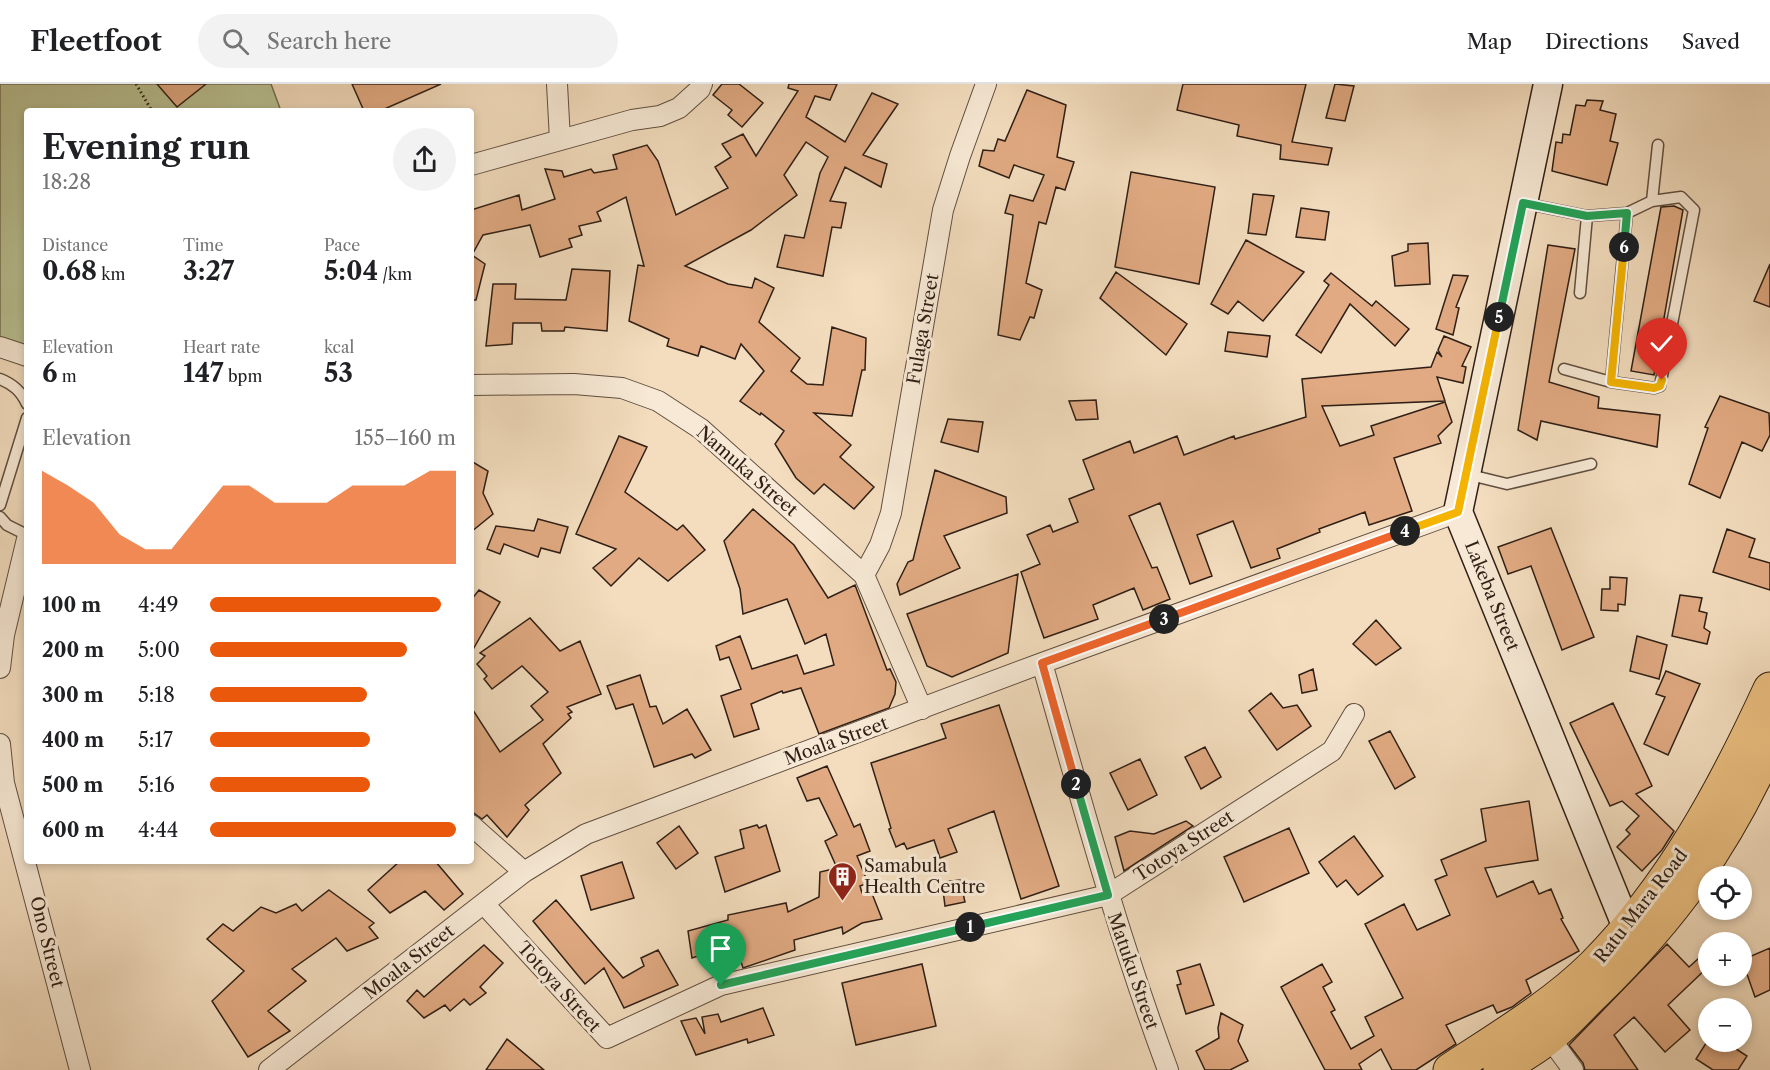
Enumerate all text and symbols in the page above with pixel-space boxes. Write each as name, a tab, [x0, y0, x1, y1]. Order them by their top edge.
search box	[198, 14, 618, 68]
text: Fleetfoot	[30, 24, 162, 58]
icon: search	[219, 25, 252, 58]
text: Search here	[267, 28, 391, 55]
text: Map	[1467, 29, 1512, 54]
text: Directions	[1545, 29, 1649, 54]
text: Saved	[1682, 29, 1740, 54]
text: Evening run	[42, 127, 250, 168]
button: share	[393, 128, 456, 191]
text: 18:28	[42, 170, 91, 194]
pin: 6	[1609, 232, 1639, 262]
text: Distance	[42, 235, 108, 255]
text: Time	[183, 235, 223, 255]
text: Pace	[324, 235, 360, 255]
text: 6	[1619, 237, 1629, 257]
text: 0.68	[42, 255, 97, 287]
text: 3:27	[183, 255, 234, 287]
text: 5:04	[324, 255, 378, 287]
text: km	[97, 264, 125, 284]
text: /km	[378, 264, 412, 284]
street label: Fulaga Street	[902, 271, 944, 386]
pin: 5	[1484, 302, 1514, 332]
text: 5	[1495, 307, 1503, 327]
pin	[1636, 318, 1687, 380]
icon: check	[1645, 327, 1678, 360]
text: Elevation	[42, 337, 113, 357]
text: Heart rate	[183, 337, 260, 357]
text: kcal	[324, 337, 354, 357]
text: 6	[42, 357, 58, 389]
text: 147	[183, 357, 224, 389]
text: 53	[324, 357, 353, 389]
text: m	[58, 366, 77, 386]
text: bpm	[224, 366, 262, 386]
street label: Namuka Street	[692, 421, 803, 521]
text: Elevation	[42, 426, 131, 450]
text: 155–160 m	[354, 426, 456, 450]
pin: 4	[1390, 516, 1420, 546]
text: 4	[1400, 521, 1410, 541]
street label: Lakeba Street	[1460, 538, 1524, 655]
text: 100 m	[42, 593, 101, 617]
text: 4:49	[138, 593, 178, 617]
pin: 3	[1149, 604, 1179, 634]
text: 3	[1159, 609, 1169, 629]
text: 200 m	[42, 638, 104, 662]
text: 5:00	[138, 638, 180, 662]
text: 300 m	[42, 683, 104, 707]
text: 5:18	[138, 683, 175, 707]
street label: Moala Street	[781, 712, 891, 770]
text: 400 m	[42, 728, 104, 752]
text: 5:17	[138, 728, 173, 752]
pin: 2	[1061, 769, 1091, 799]
text: 500 m	[42, 773, 103, 797]
text: 5:16	[138, 773, 175, 797]
text: 2	[1071, 774, 1081, 794]
street label: Totoya Street	[1130, 805, 1238, 886]
text: 600 m	[42, 818, 104, 842]
text: 4:44	[138, 818, 178, 842]
street label: Ratu Mara Road	[1590, 845, 1692, 967]
place label: Samabula Health Centre	[864, 855, 985, 898]
building icon: Samabula Health Centre	[827, 860, 859, 902]
map controls	[1698, 866, 1752, 1052]
button: locate	[1698, 866, 1752, 920]
street label: Ono Street	[25, 894, 69, 990]
street label: Matuku Street	[1103, 910, 1164, 1033]
pin: 1	[955, 912, 985, 942]
text: 1	[966, 917, 974, 937]
street label: Moala Street	[359, 919, 459, 1004]
pin	[695, 923, 746, 985]
icon: arrive	[704, 932, 737, 965]
button: +	[1698, 932, 1752, 986]
street label: Totoya Street	[513, 937, 606, 1037]
button: −	[1698, 998, 1752, 1052]

